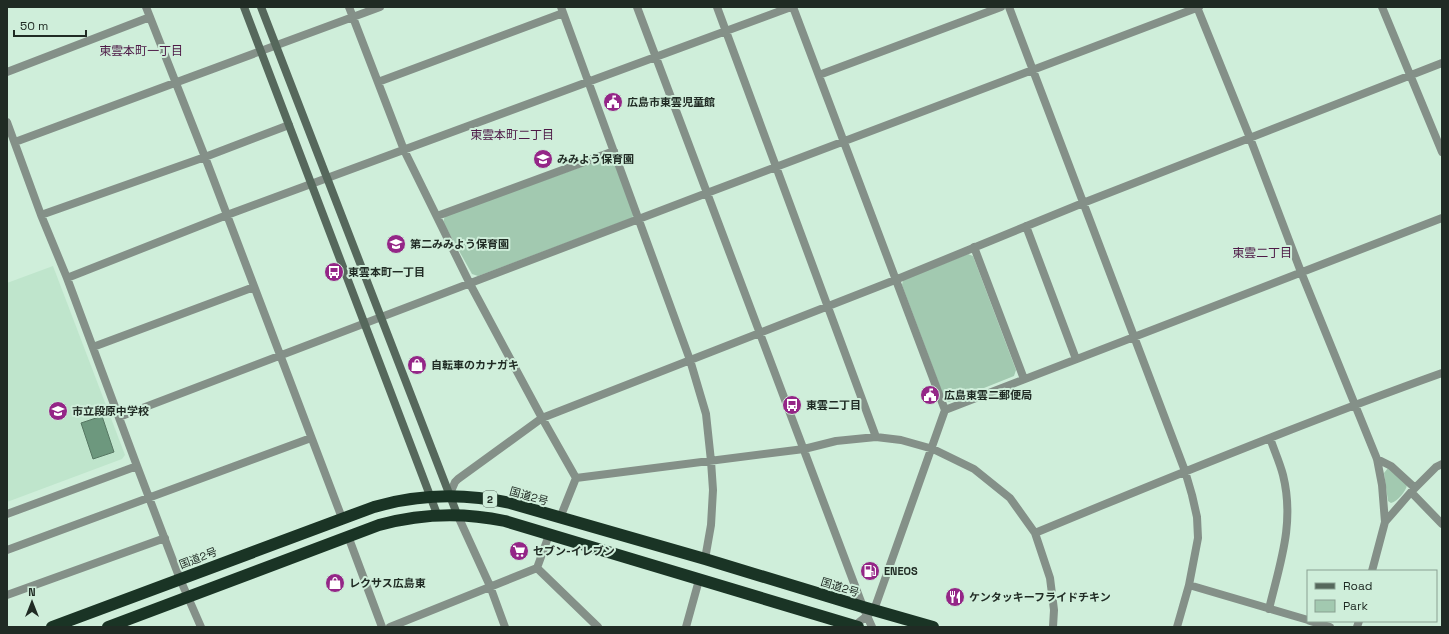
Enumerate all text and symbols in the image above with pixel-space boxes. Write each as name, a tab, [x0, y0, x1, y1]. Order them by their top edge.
scale bar	[14, 12, 86, 38]
text: 50 m	[20, 18, 48, 34]
district label: 東雲本町一丁目	[99, 43, 183, 59]
public building icon: 広島市東雲児童館	[602, 91, 624, 113]
place label: 広島市東雲児童館	[627, 95, 715, 109]
district label: 東雲本町二丁目	[470, 127, 554, 143]
school or university icon: みみよう保育園	[532, 148, 554, 170]
place label: みみよう保育園	[557, 152, 634, 166]
school or university icon: 第二みみよう保育園	[385, 233, 407, 255]
place label: 第二みみよう保育園	[410, 237, 509, 251]
district label: 東雲二丁目	[1232, 245, 1292, 261]
bus stop icon: 東雲本町一丁目	[323, 261, 345, 283]
place label: 東雲本町一丁目	[348, 265, 425, 279]
shop icon: 自転車のカナガキ	[406, 354, 428, 376]
place label: 自転車のカナガキ	[431, 358, 519, 372]
public building icon: 広島東雲二郵便局	[919, 384, 941, 406]
place label: 広島東雲二郵便局	[944, 388, 1032, 402]
bus stop icon: 東雲二丁目	[781, 394, 803, 416]
place label: 東雲二丁目	[806, 398, 861, 412]
school or university icon: 市立段原中学校	[47, 400, 69, 422]
place label: 市立段原中学校	[72, 404, 149, 418]
street label: 国道2号	[508, 484, 550, 508]
road number: 2	[483, 491, 497, 507]
supermarket icon: セブン-イレブン	[508, 540, 530, 562]
street label: 国道2号	[177, 544, 219, 572]
place label: セブン-イレブン	[533, 544, 615, 558]
fuel station icon: ENEOS	[859, 560, 881, 582]
place label: ENEOS	[884, 564, 918, 578]
legend	[1307, 570, 1437, 622]
shop icon: レクサス広島東	[324, 572, 346, 594]
street label: 国道2号	[819, 575, 861, 599]
place label: レクサス広島東	[349, 576, 426, 590]
text: Road	[1343, 578, 1372, 594]
north arrow	[12, 582, 52, 622]
text: N	[28, 585, 36, 599]
restaurant icon: ケンタッキーフライドチキン	[944, 586, 966, 608]
place label: ケンタッキーフライドチキン	[969, 590, 1111, 604]
text: Park	[1343, 598, 1368, 614]

